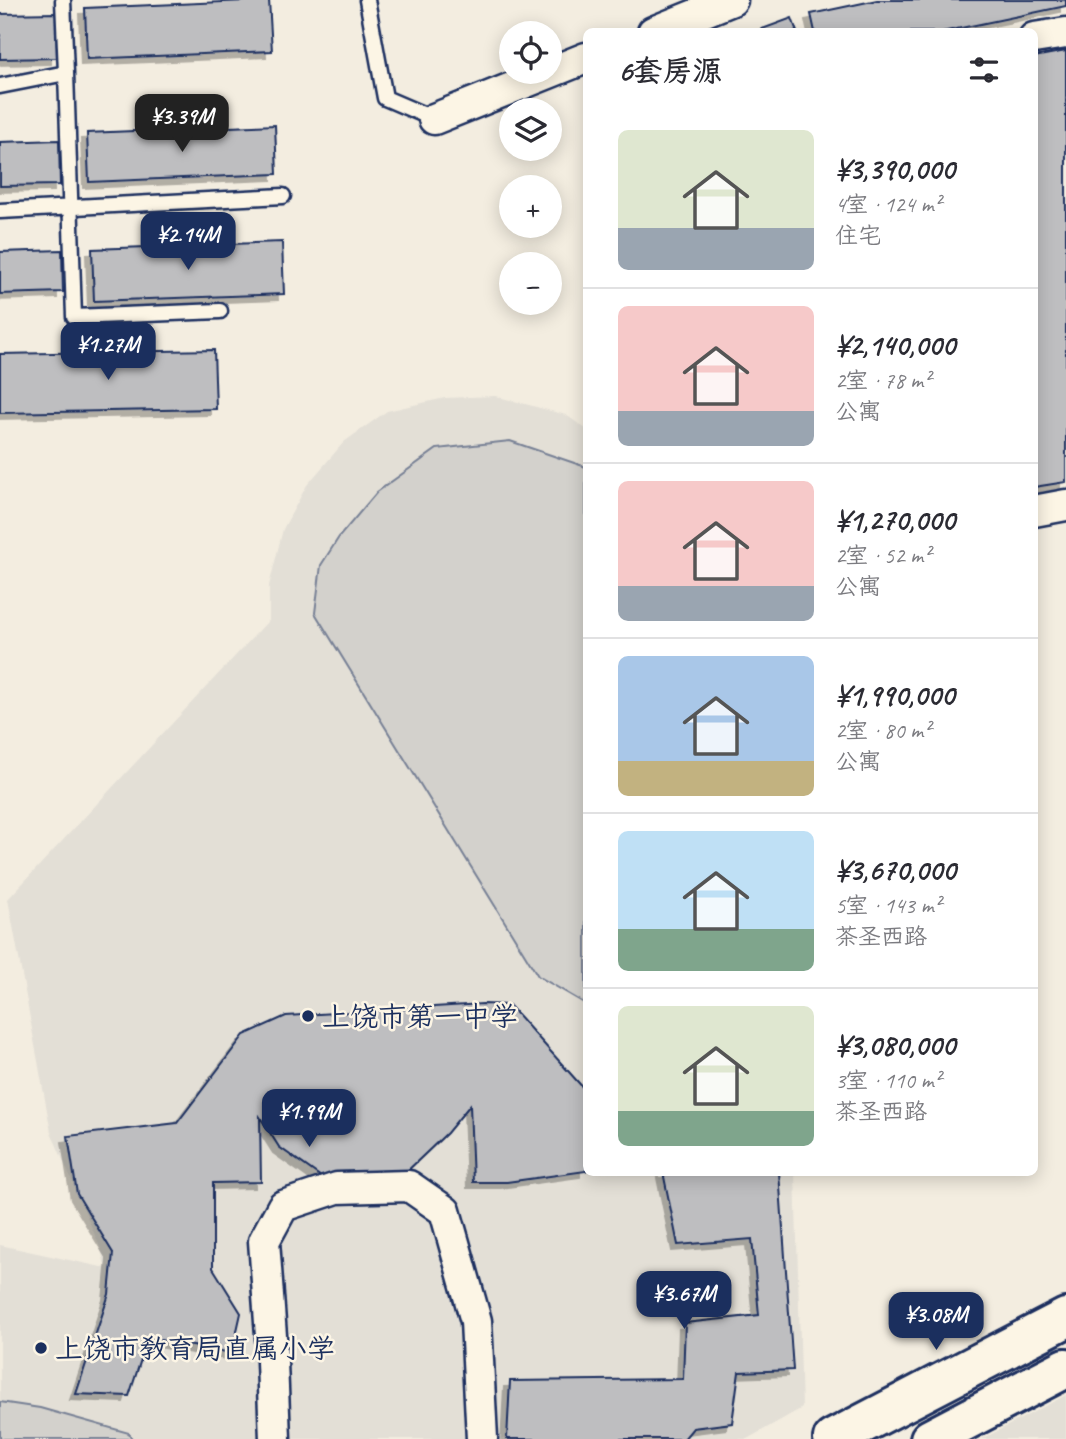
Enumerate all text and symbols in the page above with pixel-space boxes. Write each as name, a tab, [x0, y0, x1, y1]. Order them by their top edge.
map controls	[499, 21, 562, 315]
button: locate	[499, 21, 562, 84]
icon: filters	[965, 51, 1003, 89]
text: 6套房源	[618, 52, 722, 90]
pin: ¥3.39M	[125, 94, 239, 154]
button: layers	[499, 98, 562, 161]
text: ¥3.39M	[151, 102, 213, 131]
text: ¥3,390,000	[835, 150, 955, 188]
icon: home	[674, 158, 758, 242]
button: +	[499, 175, 562, 238]
text: 4室 · 124 m²	[835, 190, 941, 219]
pin: ¥2.14M	[131, 212, 245, 272]
text: ¥2.14M	[157, 220, 219, 249]
text: 住宅	[835, 221, 881, 250]
button: −	[499, 252, 562, 315]
pin: ¥1.27M	[51, 322, 165, 382]
text: ¥2,140,000	[835, 326, 955, 364]
text: ¥1.27M	[77, 330, 139, 359]
icon: home	[674, 334, 758, 418]
text: 2室 · 78 m²	[835, 366, 930, 395]
text: 公寓	[835, 397, 881, 426]
text: ¥1,270,000	[835, 501, 955, 539]
icon: home	[674, 509, 758, 593]
text: 2室 · 52 m²	[835, 541, 930, 570]
text: 公寓	[835, 572, 881, 601]
text: ¥1,990,000	[835, 676, 954, 714]
icon: home	[674, 684, 758, 768]
text: 2室 · 80 m²	[835, 716, 930, 745]
text: 公寓	[835, 747, 881, 776]
text: ¥3,670,000	[835, 851, 955, 889]
icon: home	[674, 859, 758, 943]
text: 5室 · 143 m²	[835, 891, 941, 920]
text: 茶圣西路	[835, 922, 927, 951]
place label: 上饶市第一中学	[322, 999, 518, 1034]
marker: 上饶市第一中学	[300, 1008, 316, 1024]
text: ¥3,080,000	[835, 1026, 955, 1064]
icon: home	[674, 1034, 758, 1118]
text: 3室 · 110 m²	[835, 1066, 941, 1095]
pin: ¥1.99M	[252, 1090, 366, 1149]
text: ¥1.99M	[278, 1097, 340, 1126]
text: 茶圣西路	[835, 1097, 927, 1126]
pin: ¥3.67M	[627, 1272, 741, 1331]
text: ¥3.67M	[652, 1279, 716, 1308]
pin: ¥3.08M	[879, 1292, 993, 1352]
text: ¥3.08M	[905, 1300, 967, 1329]
place label: 上饶市教育局直属小学	[55, 1331, 335, 1366]
marker: 上饶市教育局直属小学	[33, 1340, 49, 1356]

